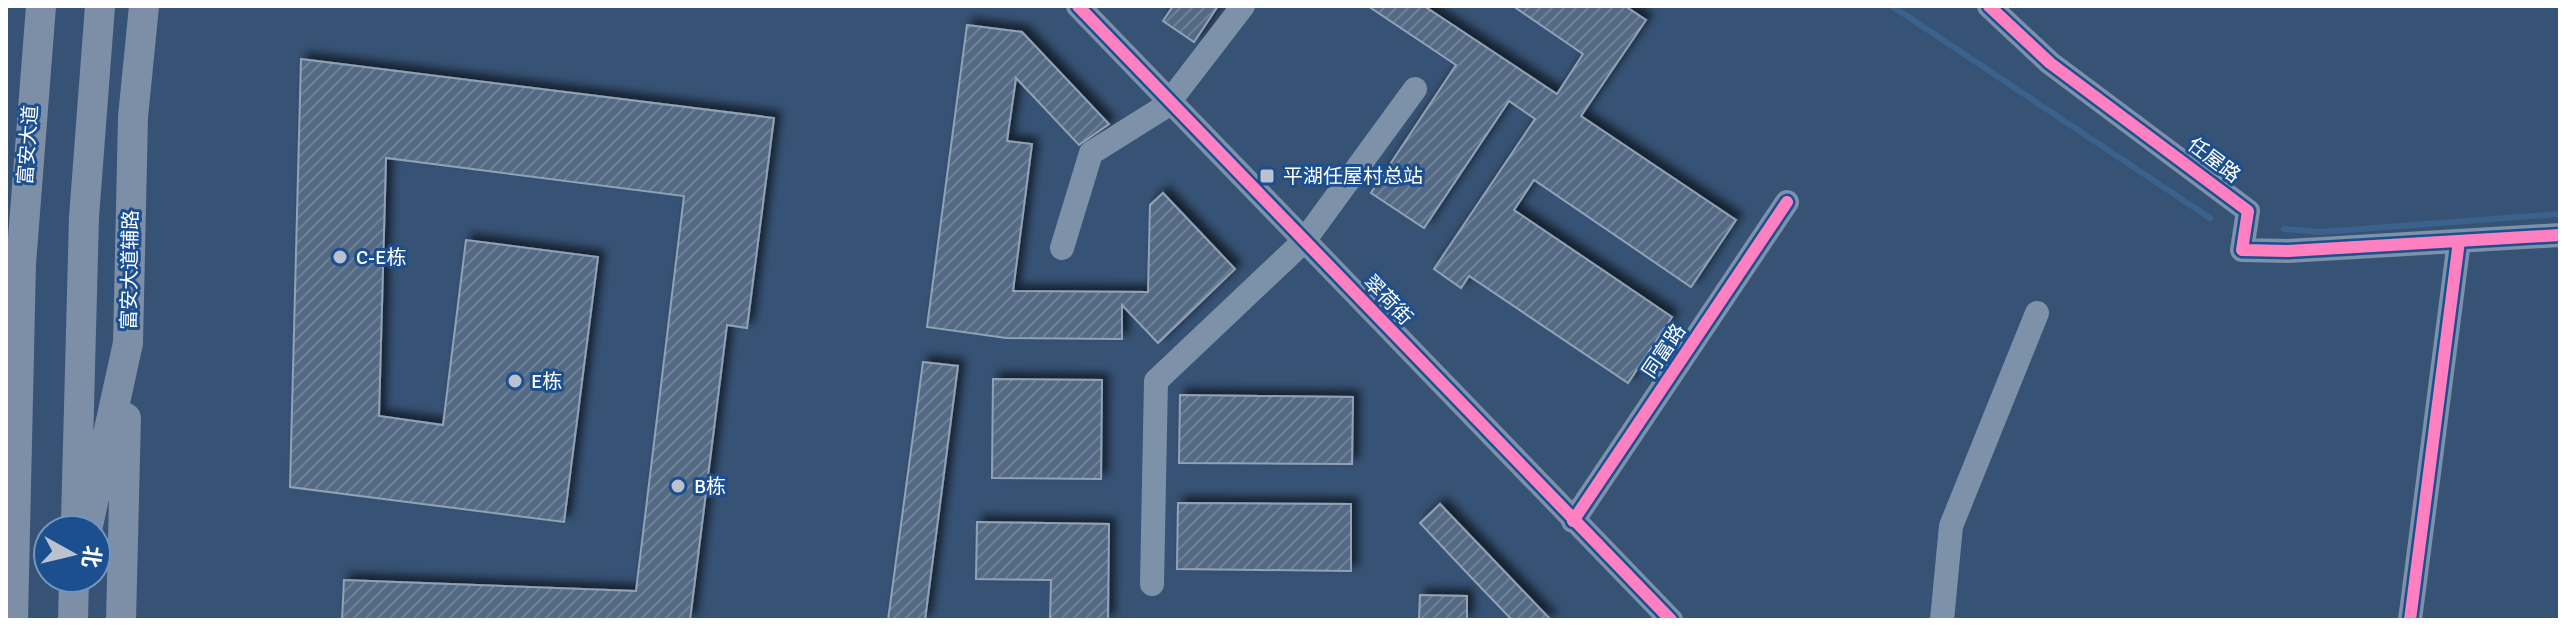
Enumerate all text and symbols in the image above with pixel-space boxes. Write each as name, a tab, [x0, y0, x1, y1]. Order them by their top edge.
street label: 富安大道	[13, 104, 43, 186]
street label: 任屋路	[2183, 132, 2245, 188]
place label: 平湖任屋村总站	[1283, 164, 1423, 189]
marker: 平湖任屋村总站	[1258, 167, 1276, 185]
street label: 富安大道辅路	[116, 210, 144, 330]
place label: C-E栋	[356, 245, 406, 270]
marker: C-E栋	[331, 248, 349, 266]
street label: 翠荷街	[1358, 270, 1418, 330]
street label: 同富路	[1637, 319, 1691, 383]
place label: E栋	[531, 369, 562, 394]
marker: E栋	[506, 372, 524, 390]
place label: B栋	[694, 474, 726, 499]
marker: B栋	[669, 477, 687, 495]
north arrow	[32, 514, 112, 594]
text: 北	[76, 544, 106, 569]

